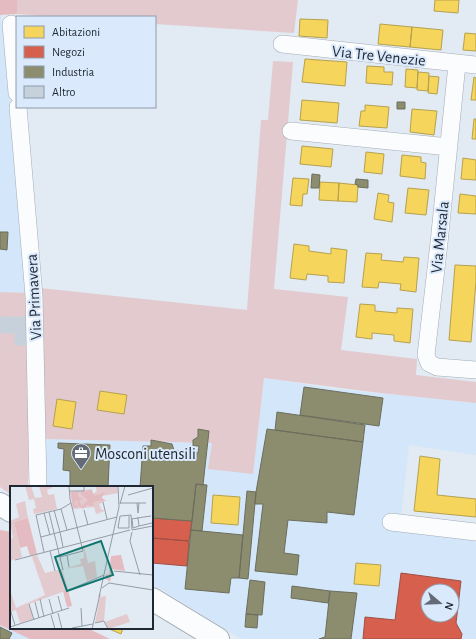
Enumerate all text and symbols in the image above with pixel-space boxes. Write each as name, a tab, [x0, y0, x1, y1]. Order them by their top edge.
legend	[16, 16, 156, 108]
text: Abitazioni	[52, 26, 100, 38]
street label: Via Tre Venezie	[331, 43, 427, 69]
text: Negozi	[52, 46, 85, 58]
text: Industria	[52, 66, 95, 78]
text: Altro	[52, 86, 76, 98]
street label: Via Marsala	[428, 200, 452, 274]
street label: Via Primavera	[24, 253, 44, 340]
office icon: Mosconi utensili	[70, 442, 92, 470]
place label: Mosconi utensili	[95, 446, 196, 462]
inset map	[10, 486, 153, 629]
north arrow	[420, 583, 460, 623]
text: N	[443, 601, 455, 612]

